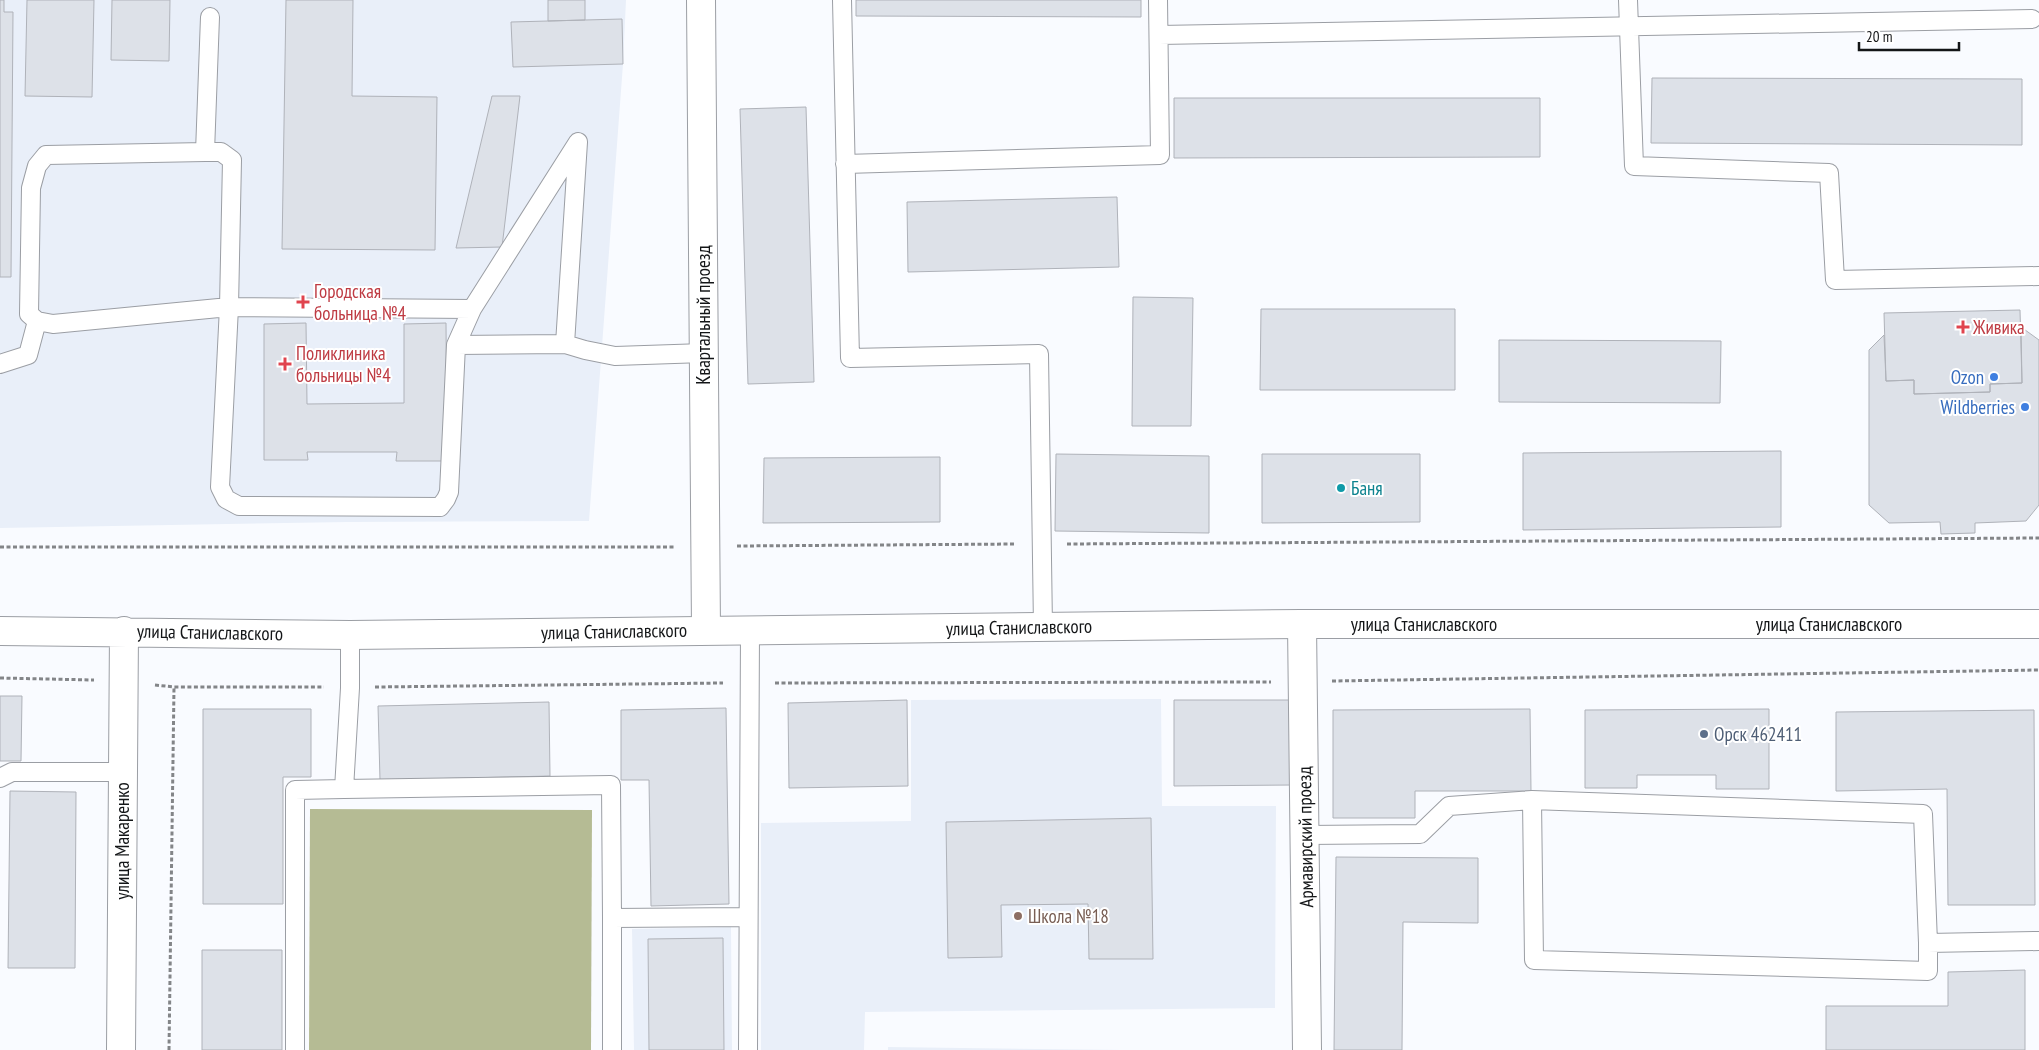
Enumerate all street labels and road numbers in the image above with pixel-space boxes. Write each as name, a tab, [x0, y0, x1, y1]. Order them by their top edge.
street label: Квартальный проезд	[691, 245, 715, 385]
street label: улица Станиславского	[1351, 612, 1497, 636]
street label: улица Станиславского	[1756, 612, 1902, 636]
street label: улица Станиславского	[946, 614, 1092, 640]
street label: улица Станиславского	[541, 618, 687, 644]
street label: улица Станиславского	[137, 619, 283, 645]
street label: Армавирский проезд	[1292, 765, 1318, 908]
street label: улица Макаренко	[110, 782, 134, 900]

